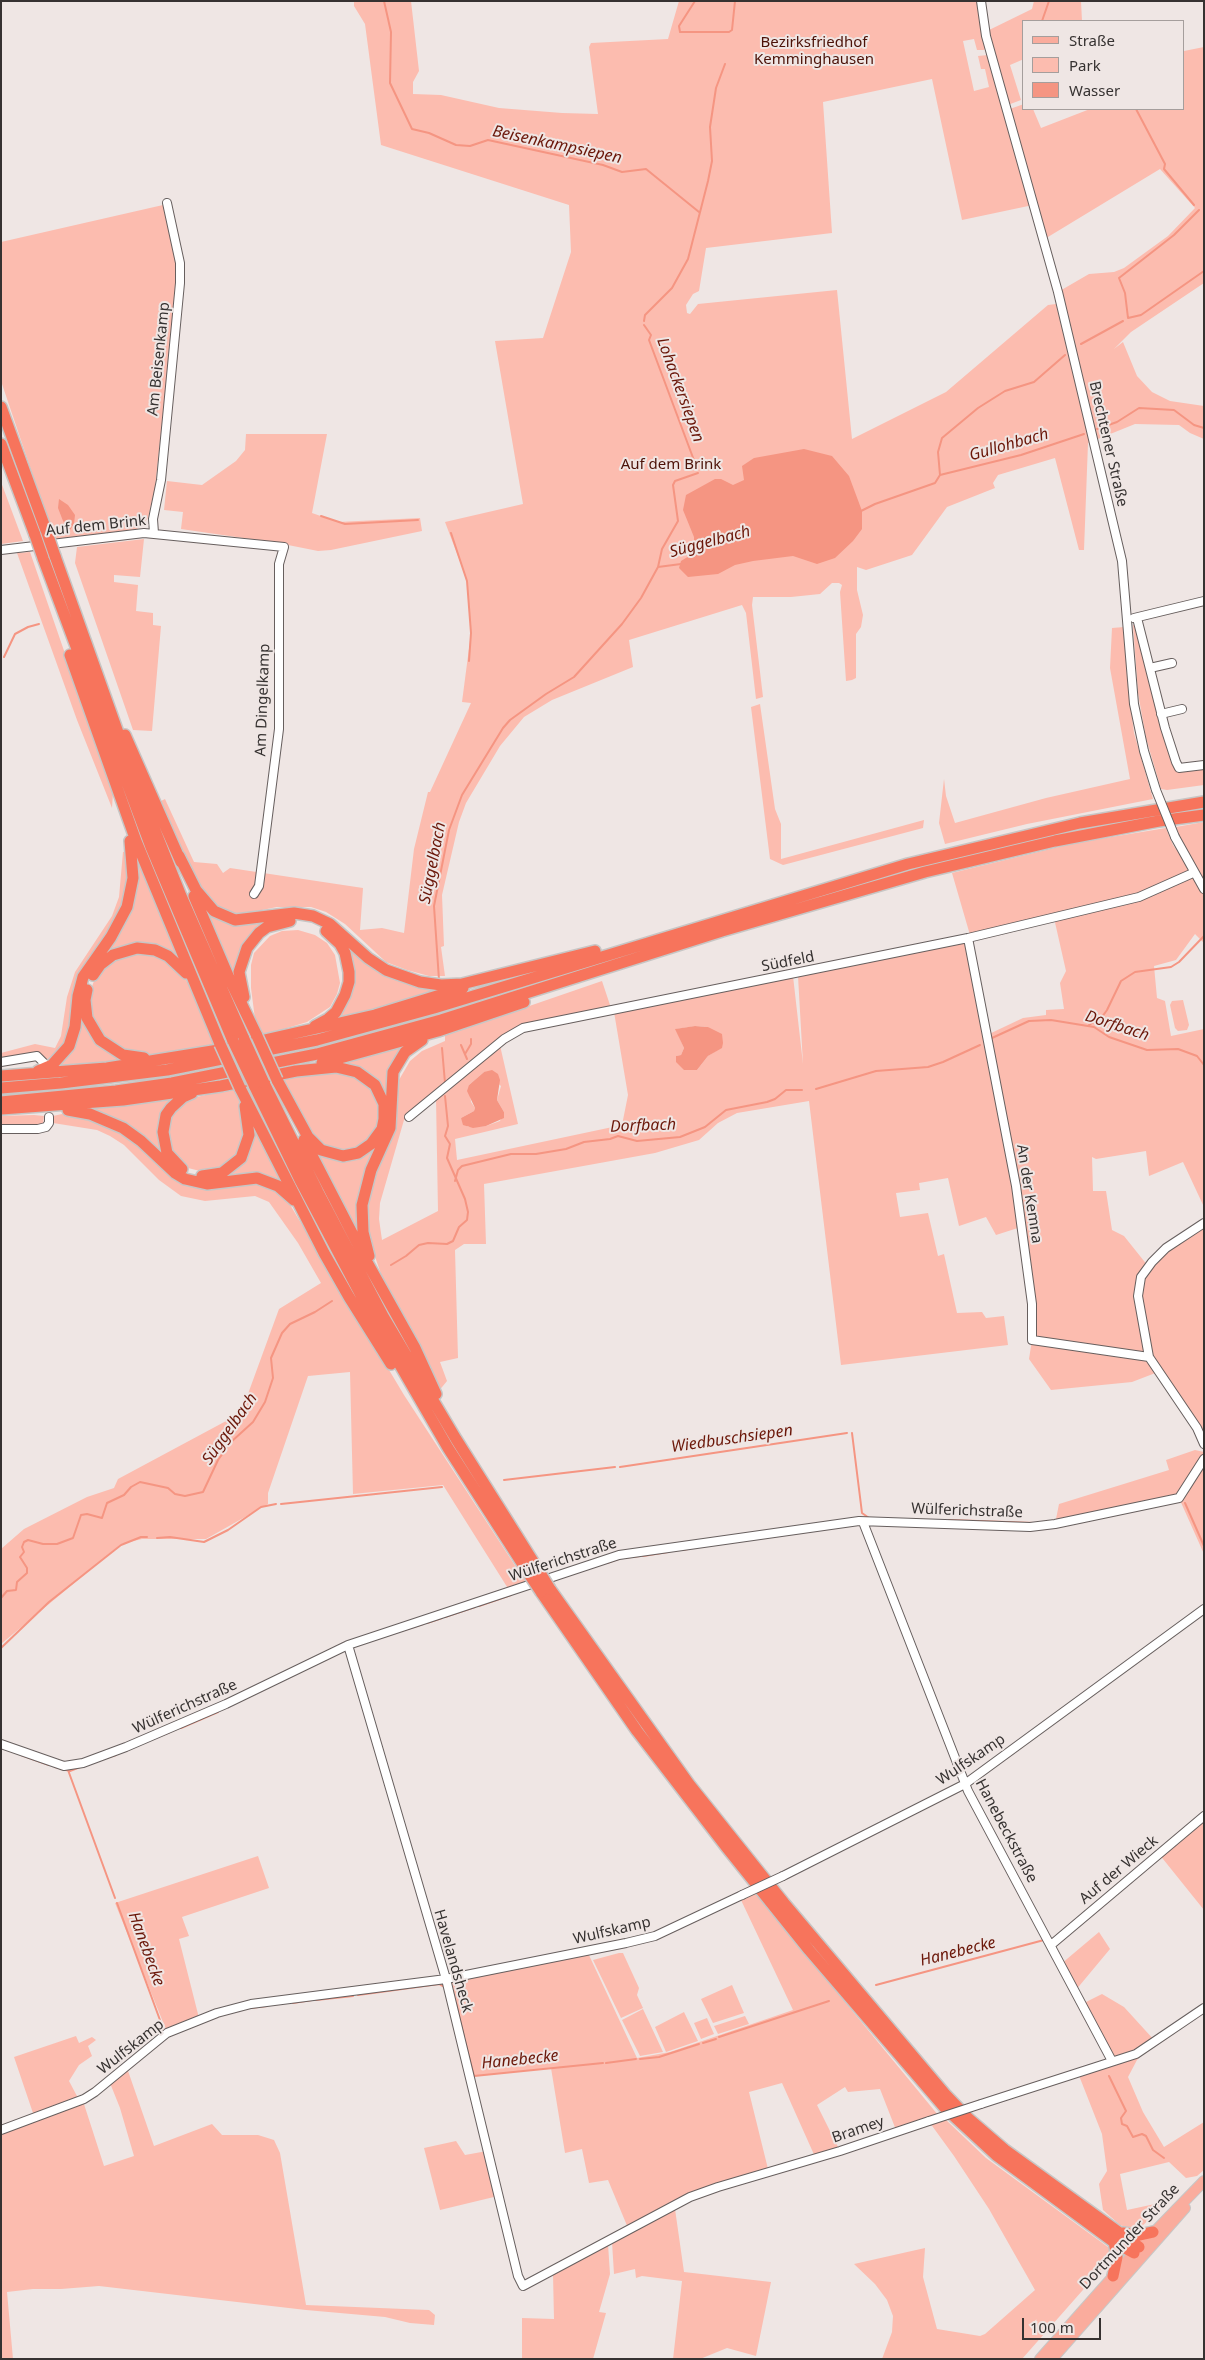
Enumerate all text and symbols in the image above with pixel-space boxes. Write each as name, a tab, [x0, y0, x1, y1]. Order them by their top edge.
legend	[1022, 20, 1185, 110]
text: Straße	[1069, 30, 1115, 50]
park label: Bezirksfriedhof Kemminghausen	[754, 34, 874, 69]
text: Park	[1069, 55, 1101, 75]
text: Wasser	[1069, 80, 1120, 100]
water label: Beisenkampsiepen	[491, 122, 623, 168]
street label: Am Beisenkamp	[144, 301, 174, 417]
water label: Lohackersiepen	[652, 335, 708, 445]
street label: Brechtener Straße	[1085, 380, 1131, 508]
water label: Gullohbach	[967, 425, 1051, 465]
park label: Auf dem Brink	[621, 456, 721, 474]
street label: Auf dem Brink	[45, 512, 147, 540]
water label: Süggelbach	[668, 522, 752, 562]
street label: Am Dingelkamp	[252, 643, 274, 757]
water label: Süggelbach	[416, 821, 450, 905]
street label: Südfeld	[760, 948, 816, 976]
water label: Dorfbach	[1083, 1007, 1151, 1045]
water label: Dorfbach	[610, 1115, 676, 1137]
street label: An der Kemna	[1012, 1143, 1046, 1245]
water label: Süggelbach	[198, 1390, 262, 1468]
water label: Wiedbuschsiepen	[670, 1421, 794, 1457]
street label: Wülferichstraße	[911, 1500, 1023, 1522]
street label: Wülferichstraße	[507, 1534, 619, 1586]
street label: Wülferichstraße	[130, 1676, 240, 1738]
street label: Wulfskamp	[933, 1730, 1009, 1790]
street label: Hanebeckstraße	[971, 1776, 1041, 1886]
street label: Auf der Wieck	[1076, 1832, 1162, 1908]
street label: Havelandsheck	[430, 1907, 476, 2015]
water label: Hanebecke	[124, 1909, 168, 1989]
street label: Wulfskamp	[572, 1913, 652, 1949]
water label: Hanebecke	[918, 1933, 998, 1971]
street label: Wulfskamp	[94, 2016, 168, 2078]
water label: Hanebecke	[481, 2046, 559, 2074]
street label: Bramey	[830, 2113, 886, 2147]
street label: Dortmunder Straße	[1076, 2180, 1184, 2294]
scale bar	[1025, 2308, 1104, 2340]
text: 100 m	[1030, 2317, 1074, 2337]

